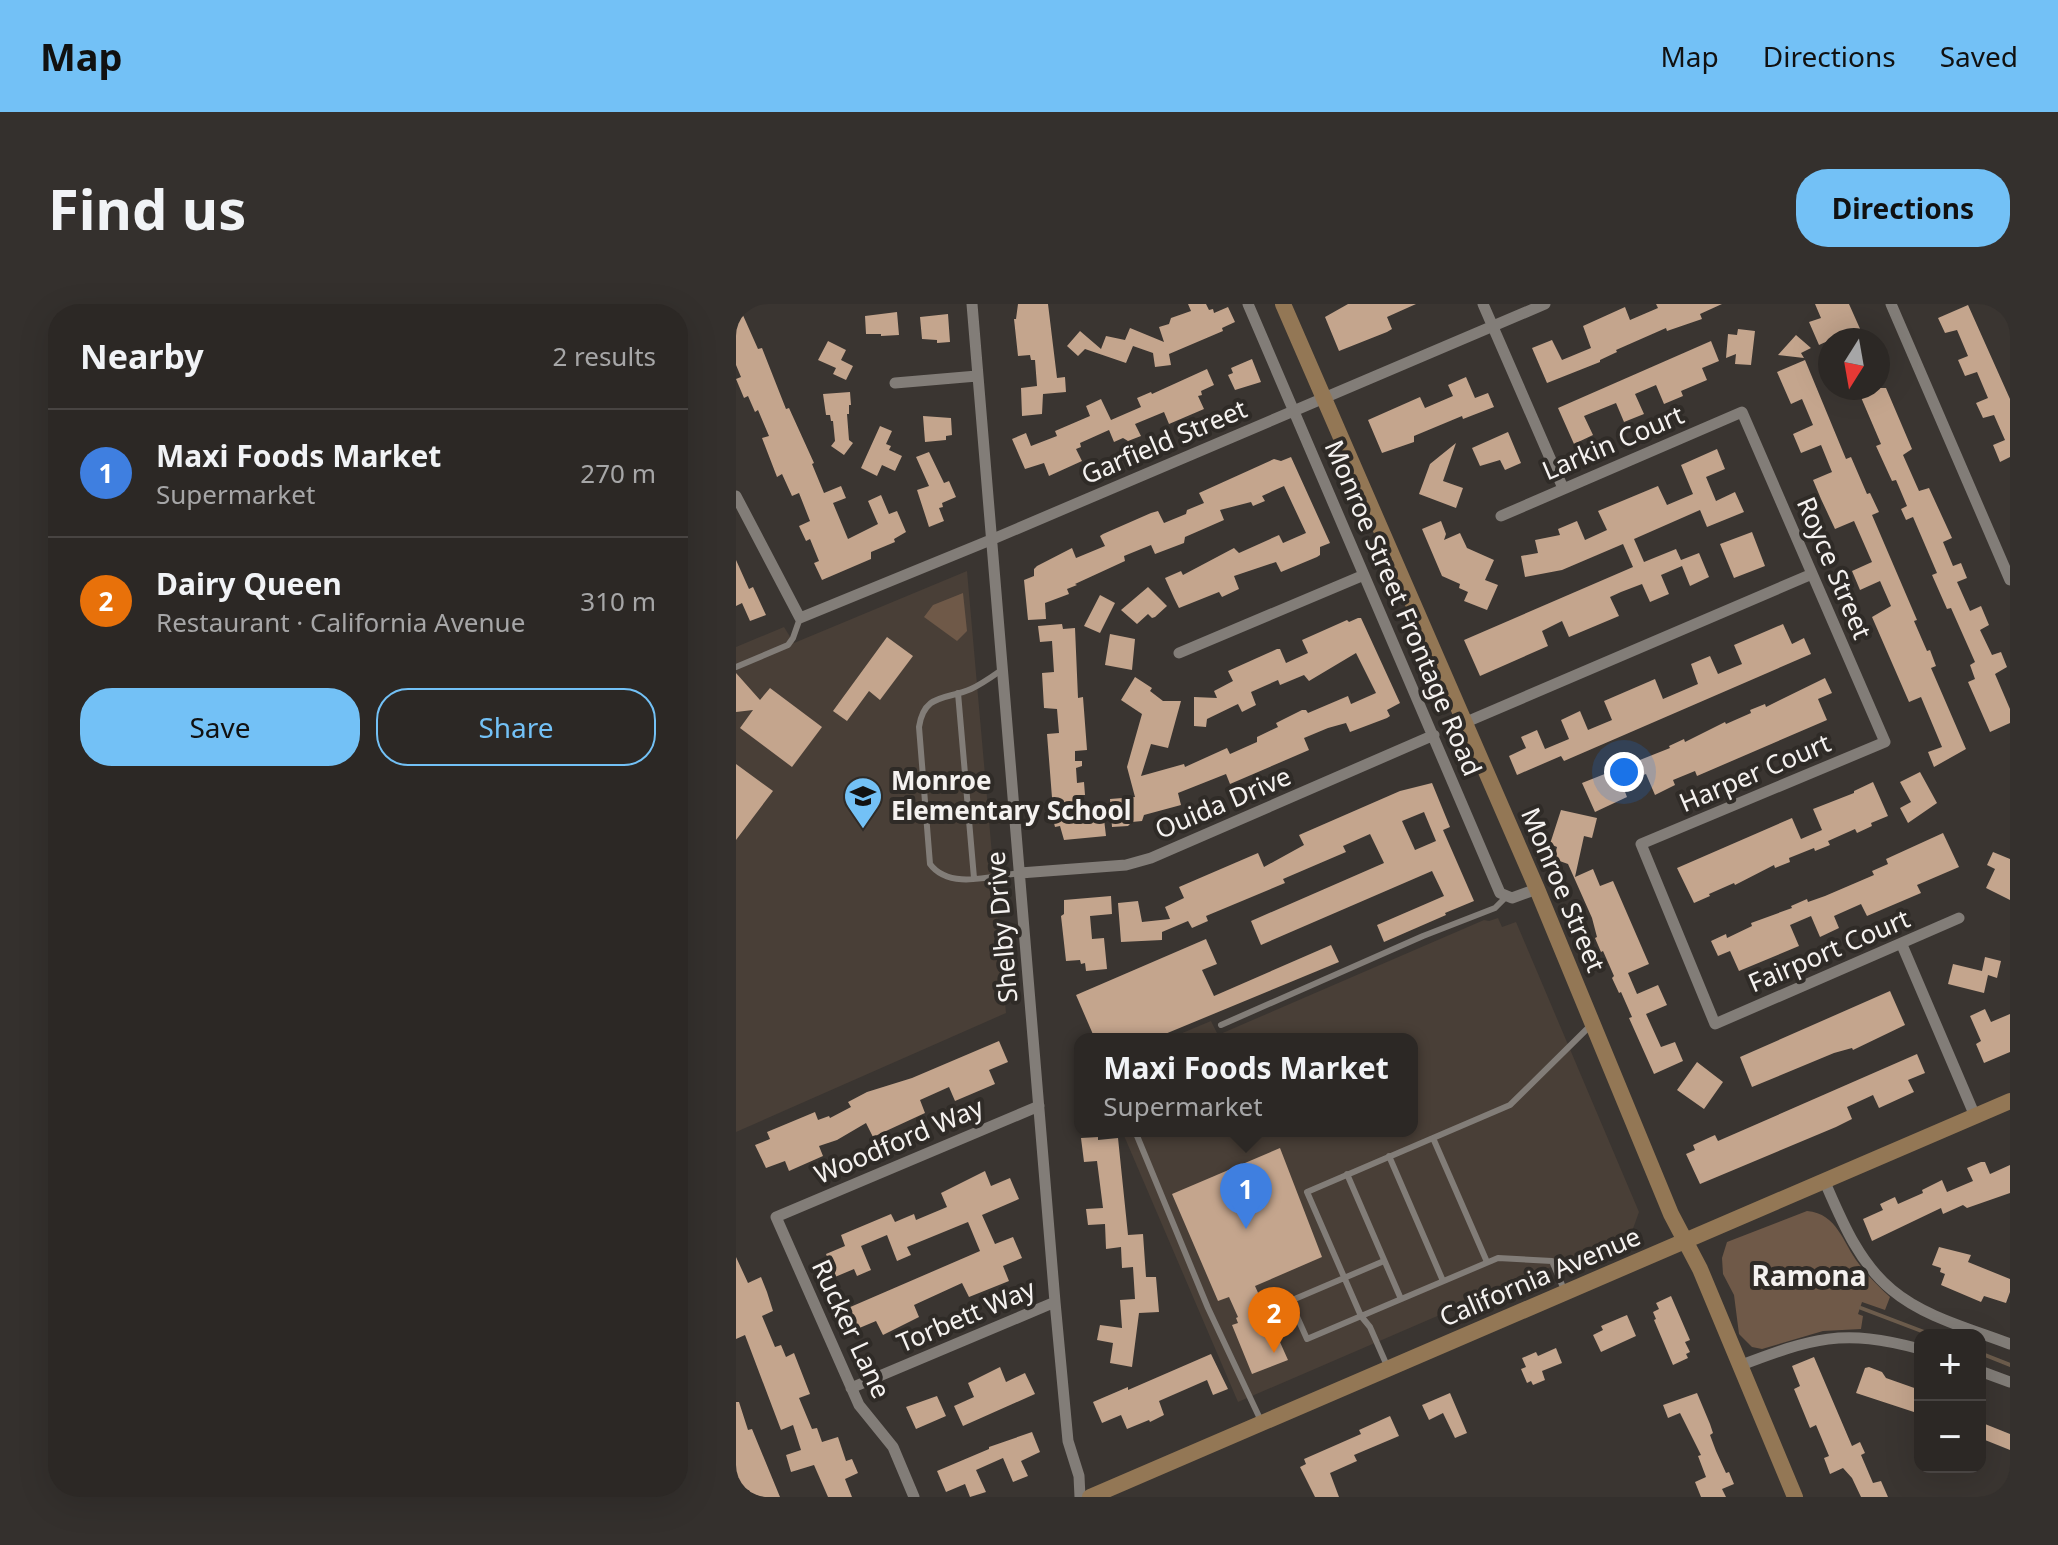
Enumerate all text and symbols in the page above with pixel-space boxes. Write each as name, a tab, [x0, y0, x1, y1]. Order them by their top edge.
text: Map	[40, 30, 123, 82]
text: Map	[1660, 37, 1719, 75]
text: Directions	[1763, 37, 1896, 75]
text: Saved	[1940, 37, 2018, 75]
button: Directions	[1796, 169, 2010, 247]
text: Find us	[48, 170, 246, 246]
north arrow	[1818, 328, 1890, 400]
text: Nearby	[80, 333, 204, 379]
text: 2 results	[552, 338, 656, 374]
street label: Garfield Street	[1075, 390, 1252, 492]
street label: Larkin Court	[1536, 396, 1689, 488]
street label: Monroe Street Frontage Road	[1317, 434, 1491, 781]
text: Maxi Foods Market	[156, 435, 441, 476]
text: 1	[99, 455, 113, 491]
text: 270 m	[580, 455, 656, 491]
text: Supermarket	[156, 476, 315, 512]
street label: Royce Street	[1789, 491, 1881, 644]
text: Dairy Queen	[156, 563, 342, 604]
text: 2	[99, 583, 113, 619]
text: 310 m	[580, 583, 656, 619]
text: Restaurant · California Avenue	[156, 604, 525, 640]
button: Save	[80, 688, 360, 766]
button: Share	[376, 688, 656, 766]
street label: Harper Court	[1673, 724, 1836, 820]
your location	[1604, 752, 1644, 792]
street label: Ouida Drive	[1149, 757, 1296, 847]
place label: Monroe Elementary School	[891, 762, 1132, 828]
school or university icon: Monroe Elementary School	[842, 775, 884, 830]
street label: Monroe Street	[1513, 802, 1615, 977]
street label: Shelby Drive	[976, 850, 1026, 1004]
street label: Fairport Court	[1742, 900, 1915, 1000]
popup	[1074, 1033, 1418, 1137]
text: Maxi Foods Market	[1103, 1047, 1389, 1088]
street label: Woodford Way	[809, 1088, 989, 1192]
text: Supermarket	[1103, 1088, 1263, 1124]
pin: 1	[1220, 1163, 1272, 1229]
street label: California Avenue	[1433, 1217, 1646, 1335]
street label: Rucker Lane	[804, 1253, 900, 1404]
district label: Ramona	[1752, 1256, 1866, 1294]
street label: Torbett Way	[891, 1270, 1041, 1360]
pin: 2	[1248, 1287, 1300, 1353]
map controls	[1914, 1329, 1986, 1473]
button: +	[1914, 1329, 1986, 1401]
button: −	[1914, 1401, 1986, 1473]

